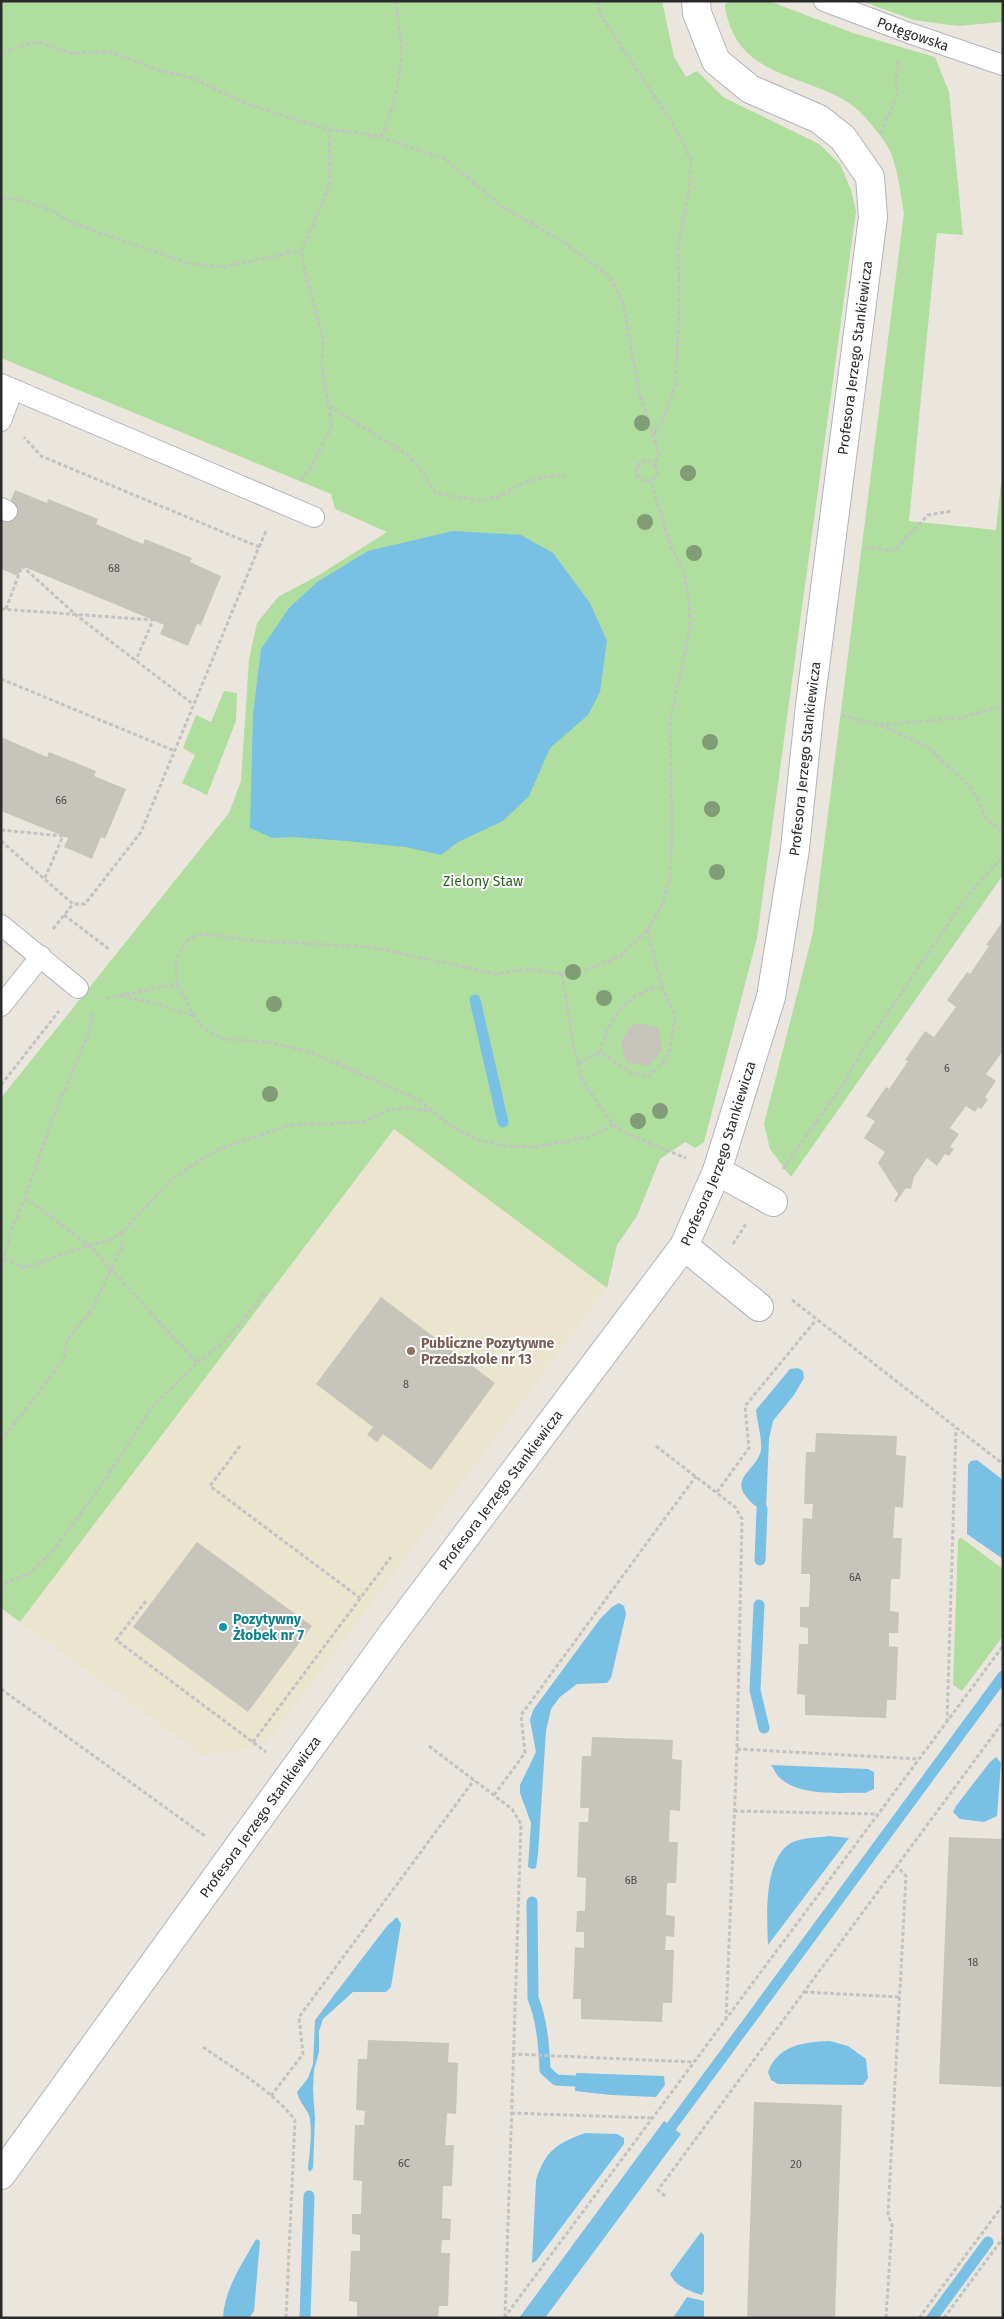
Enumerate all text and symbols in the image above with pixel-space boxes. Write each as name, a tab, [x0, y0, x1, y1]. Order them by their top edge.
street label: Potęgowska	[875, 13, 951, 54]
street label: Profesora Jerzego Stankiewicza	[834, 260, 876, 456]
house number: 68	[108, 562, 120, 575]
street label: Profesora Jerzego Stankiewicza	[786, 660, 824, 857]
house number: 66	[55, 794, 67, 807]
park label: Zielony Staw	[443, 873, 523, 890]
street label: Profesora Jerzego Stankiewicza	[677, 1059, 759, 1248]
house number: 6	[944, 1062, 950, 1075]
place label: Publiczne Pozytywne Przedszkole nr 13	[421, 1335, 555, 1368]
marker: Publiczne Pozytywne Przedszkole nr 13	[405, 1345, 417, 1357]
house number: 8	[403, 1378, 409, 1391]
street label: Profesora Jerzego Stankiewicza	[435, 1407, 566, 1573]
house number: 6A	[849, 1571, 862, 1584]
place label: Pozytywny Żłobek nr 7	[233, 1611, 304, 1644]
marker: Pozytywny Żłobek nr 7	[217, 1621, 229, 1633]
street label: Profesora Jerzego Stankiewicza	[196, 1733, 324, 1901]
house number: 6B	[625, 1874, 638, 1887]
house number: 18	[968, 1956, 978, 1969]
house number: 6C	[398, 2157, 410, 2170]
house number: 20	[790, 2158, 802, 2171]

